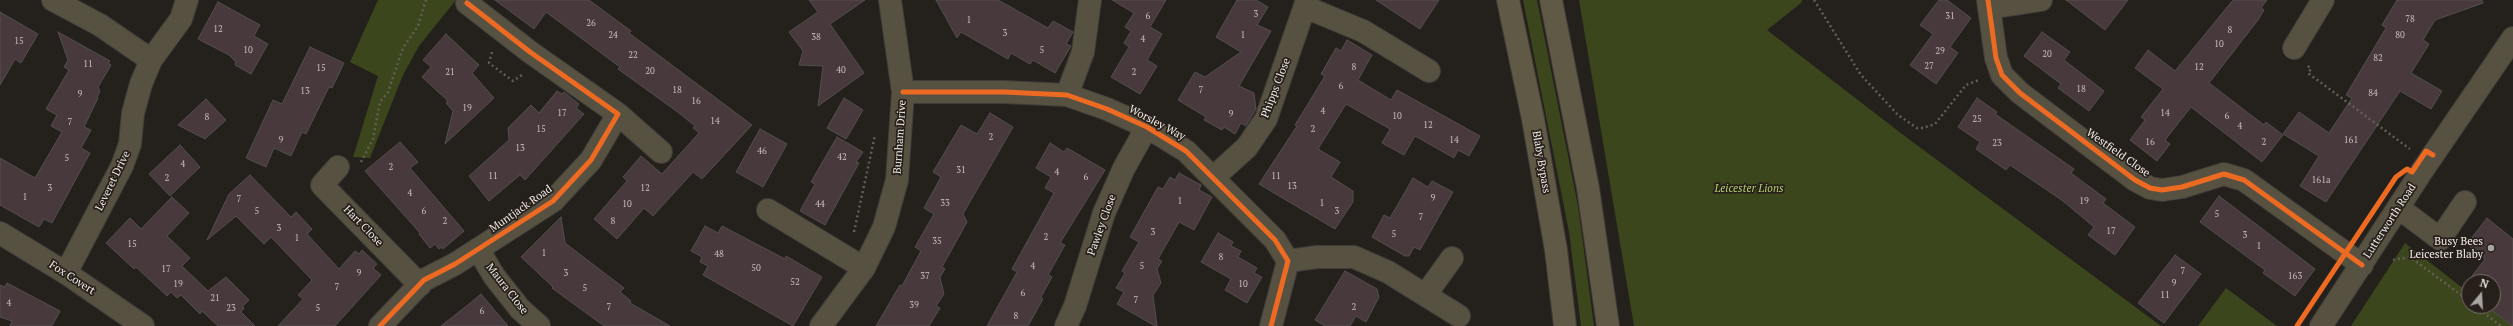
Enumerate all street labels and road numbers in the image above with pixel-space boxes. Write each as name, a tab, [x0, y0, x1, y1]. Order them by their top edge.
street label: Phipps Close	[1259, 56, 1293, 120]
street label: Burnham Drive	[891, 100, 909, 174]
street label: Worsley Way	[1126, 103, 1188, 143]
street label: Westfield Close	[2084, 126, 2152, 180]
street label: Blaby Bypass	[1529, 130, 1553, 194]
street label: Leveret Drive	[93, 149, 133, 213]
street label: Lutterworth Road	[2361, 181, 2419, 261]
street label: Muntjack Road	[487, 183, 555, 235]
street label: Pawley Close	[1085, 193, 1119, 257]
street label: Hart Close	[340, 203, 386, 249]
street label: Fox Covert	[46, 258, 98, 298]
street label: Maura Close	[483, 261, 531, 317]

